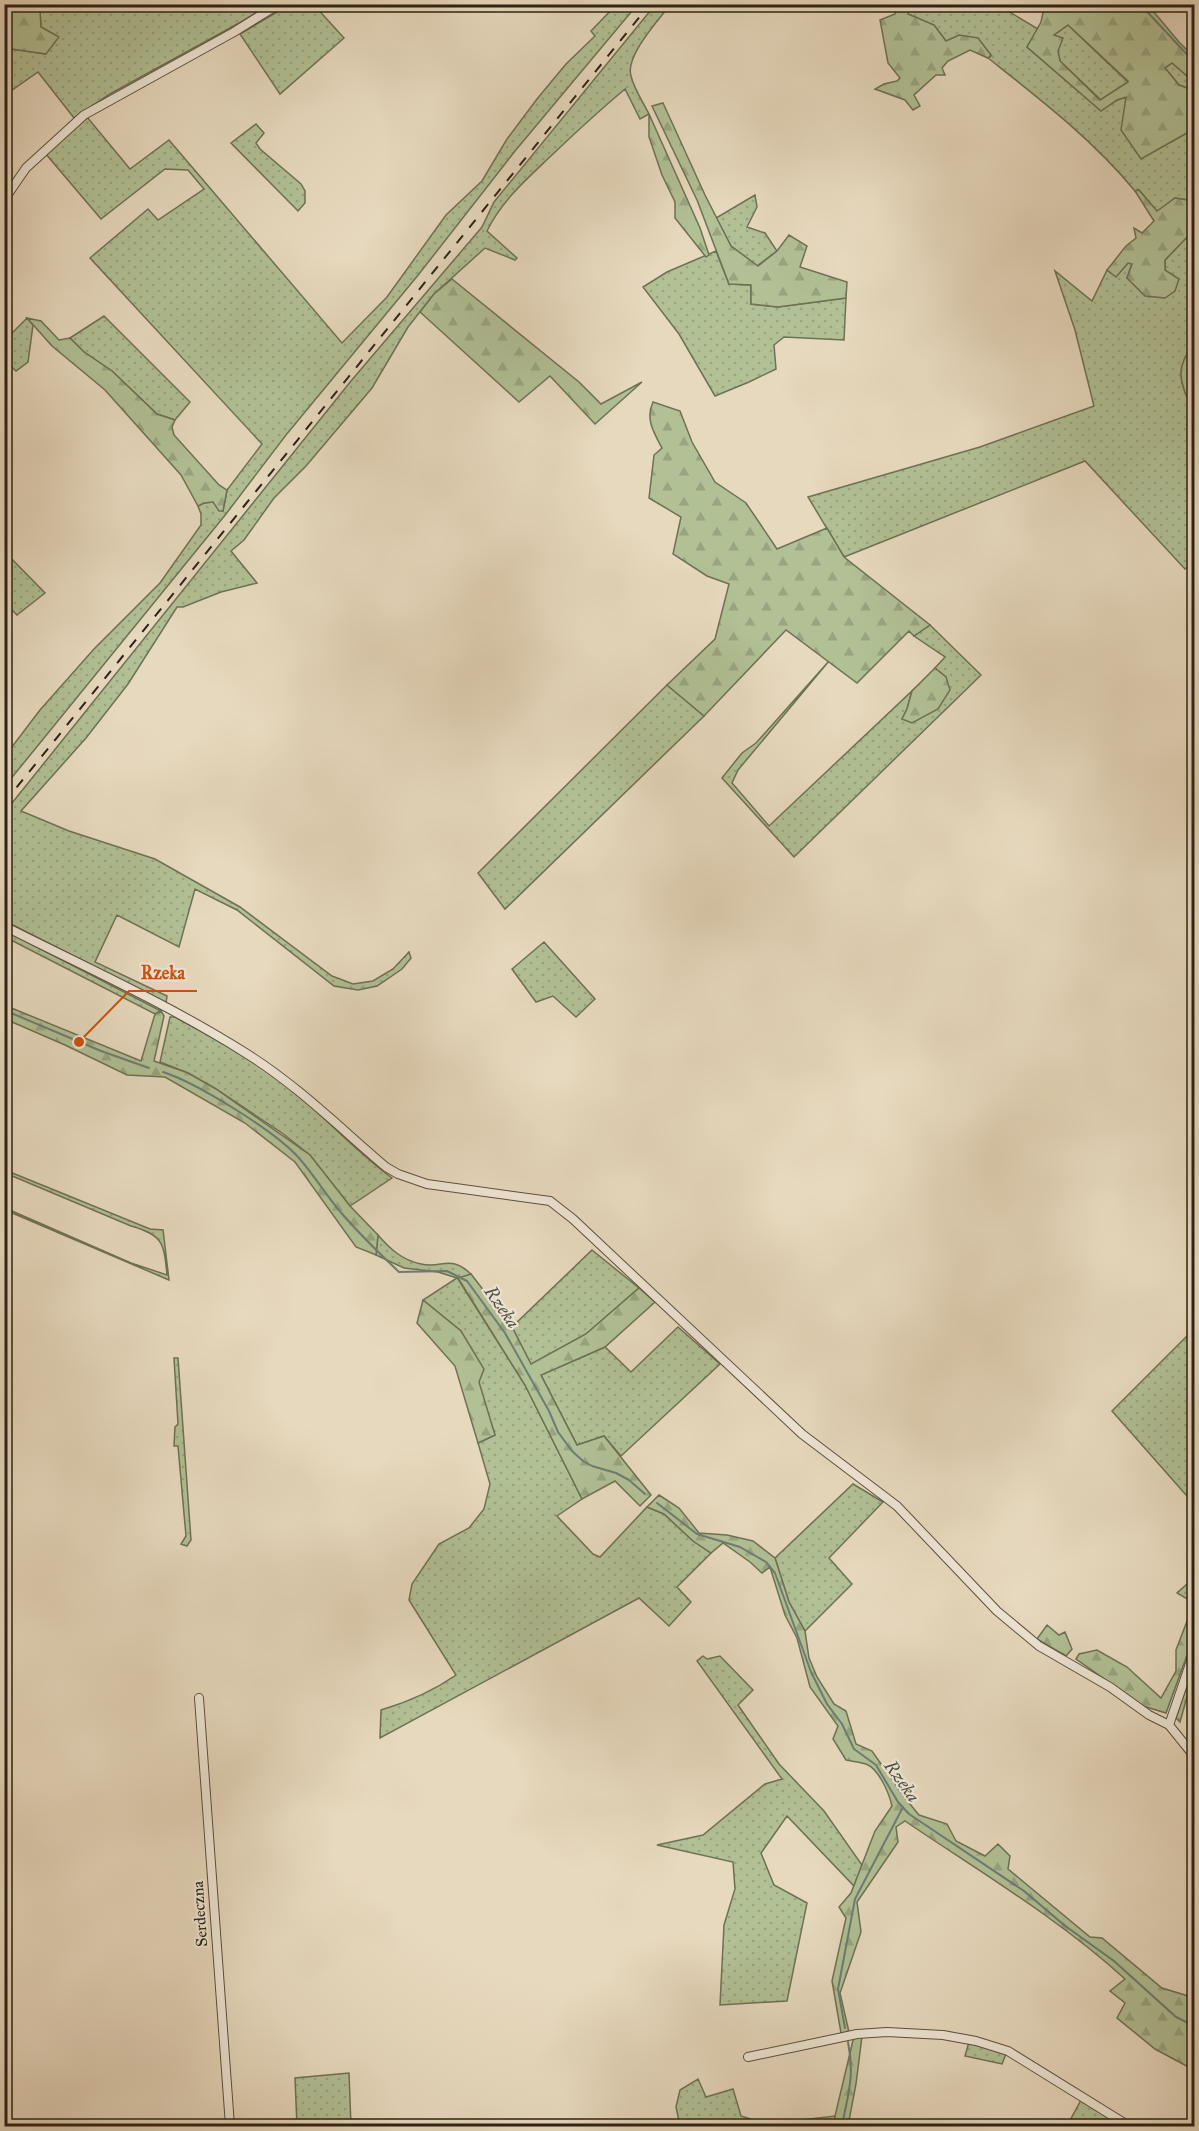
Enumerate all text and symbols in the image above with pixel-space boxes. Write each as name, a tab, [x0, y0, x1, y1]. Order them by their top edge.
callout: Rzeka	[129, 955, 197, 991]
text: Rzeka	[141, 962, 186, 984]
water label: Rzeka	[479, 1281, 525, 1333]
water label: Rzeka	[879, 1755, 925, 1807]
street label: Serdeczna	[188, 1880, 211, 1948]

